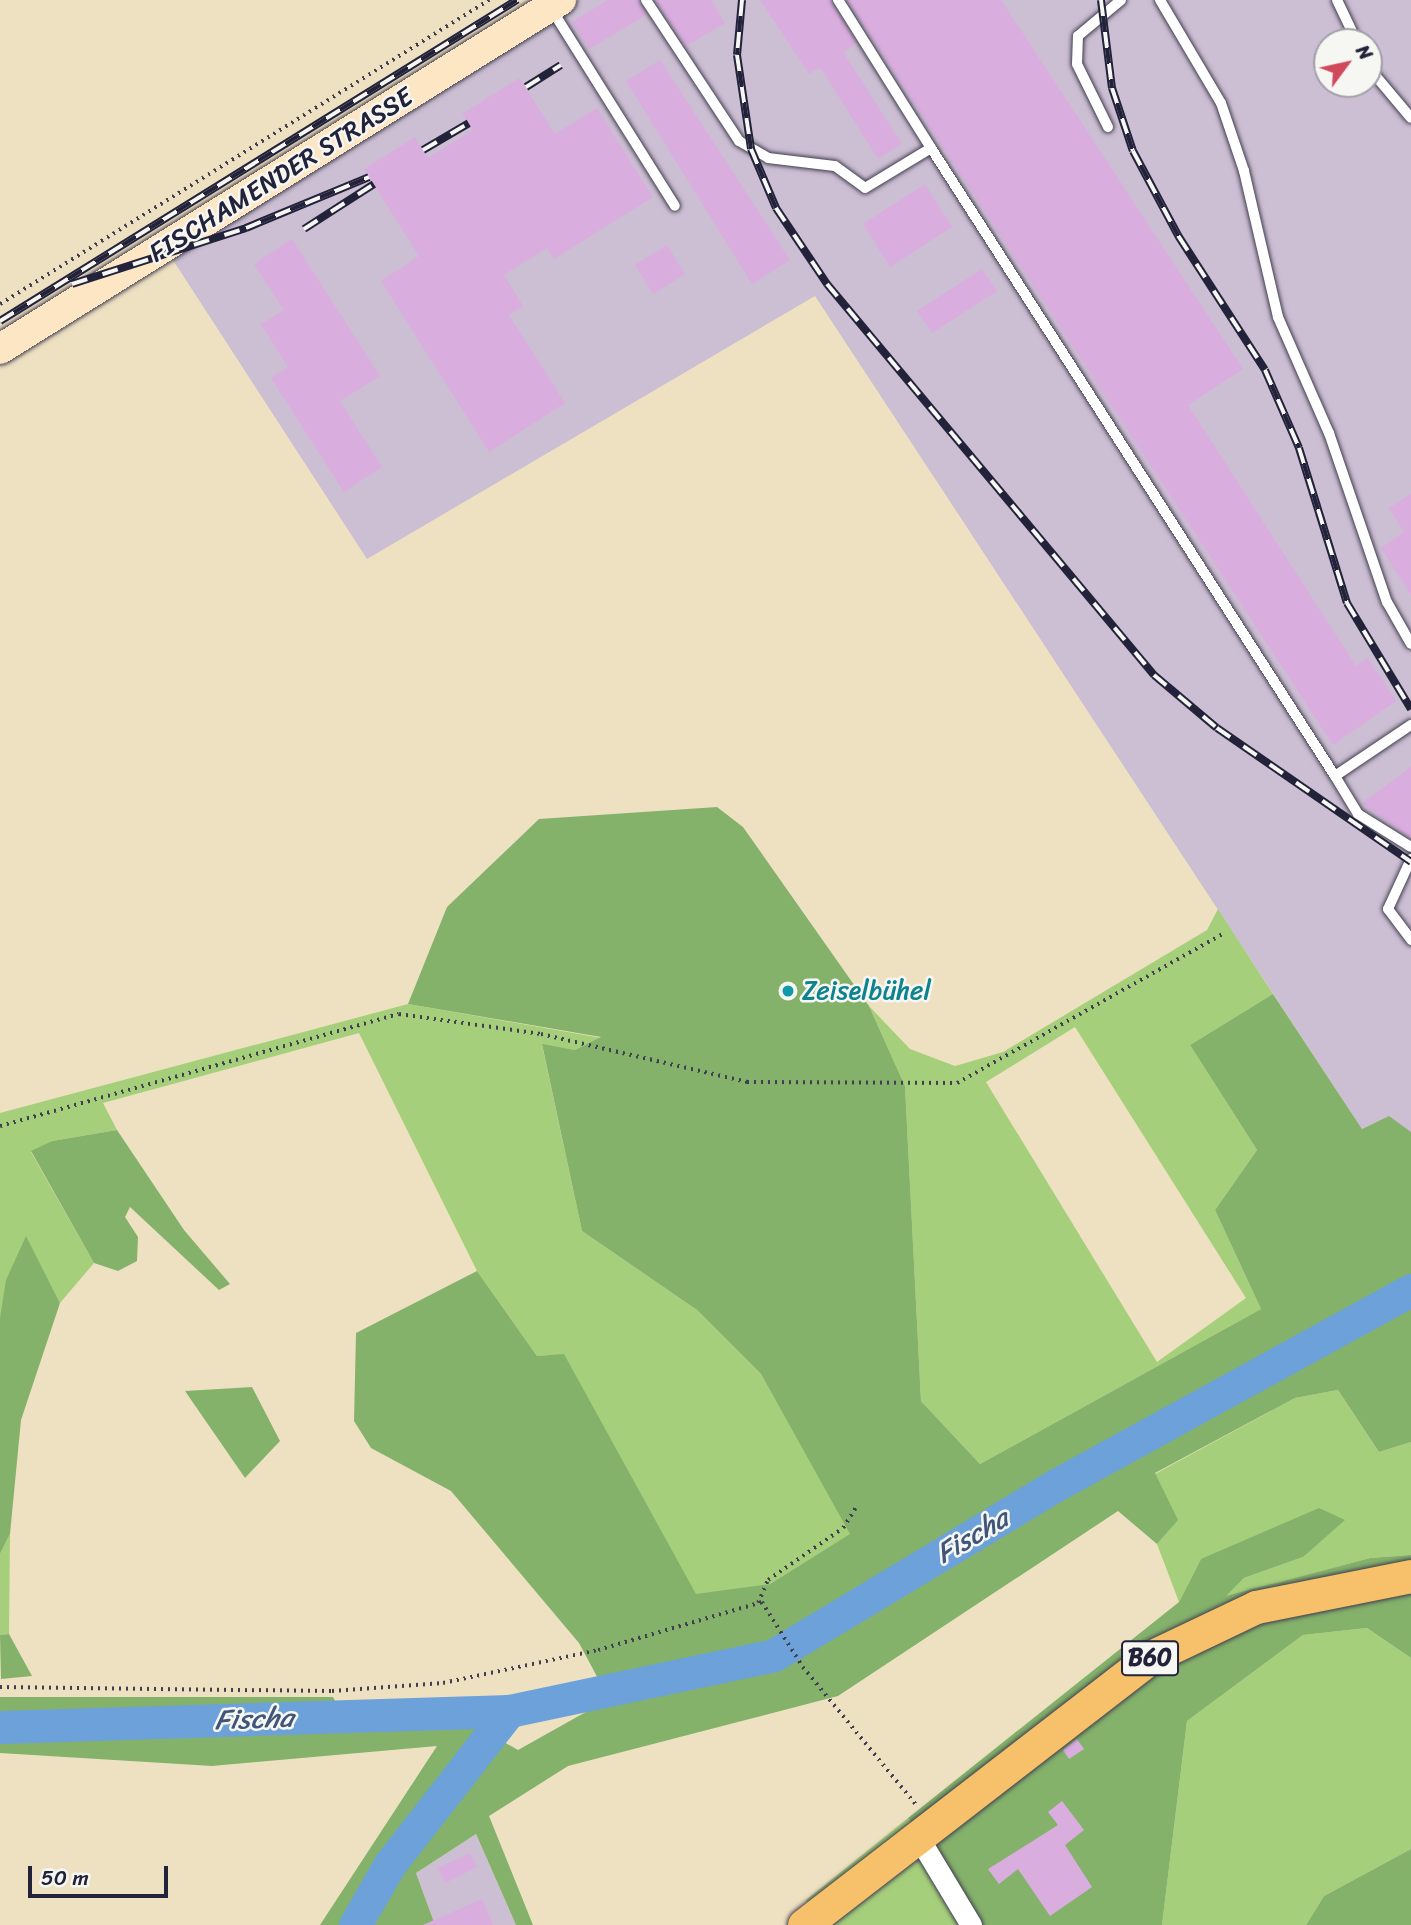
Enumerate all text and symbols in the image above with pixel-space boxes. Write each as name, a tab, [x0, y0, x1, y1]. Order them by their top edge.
north arrow	[1313, 28, 1383, 98]
text: N	[1347, 38, 1382, 67]
street label: FISCHAMENDER STRASSE	[142, 80, 420, 270]
place label: Zeiselbühel	[802, 975, 931, 1007]
marker: Zeiselbühel	[780, 983, 796, 999]
water label: Fischa	[930, 1501, 1014, 1571]
road number: B60	[1120, 1638, 1180, 1678]
water label: Fischa	[214, 1701, 294, 1737]
scale bar	[32, 1852, 172, 1896]
text: 50 m	[41, 1859, 89, 1897]

